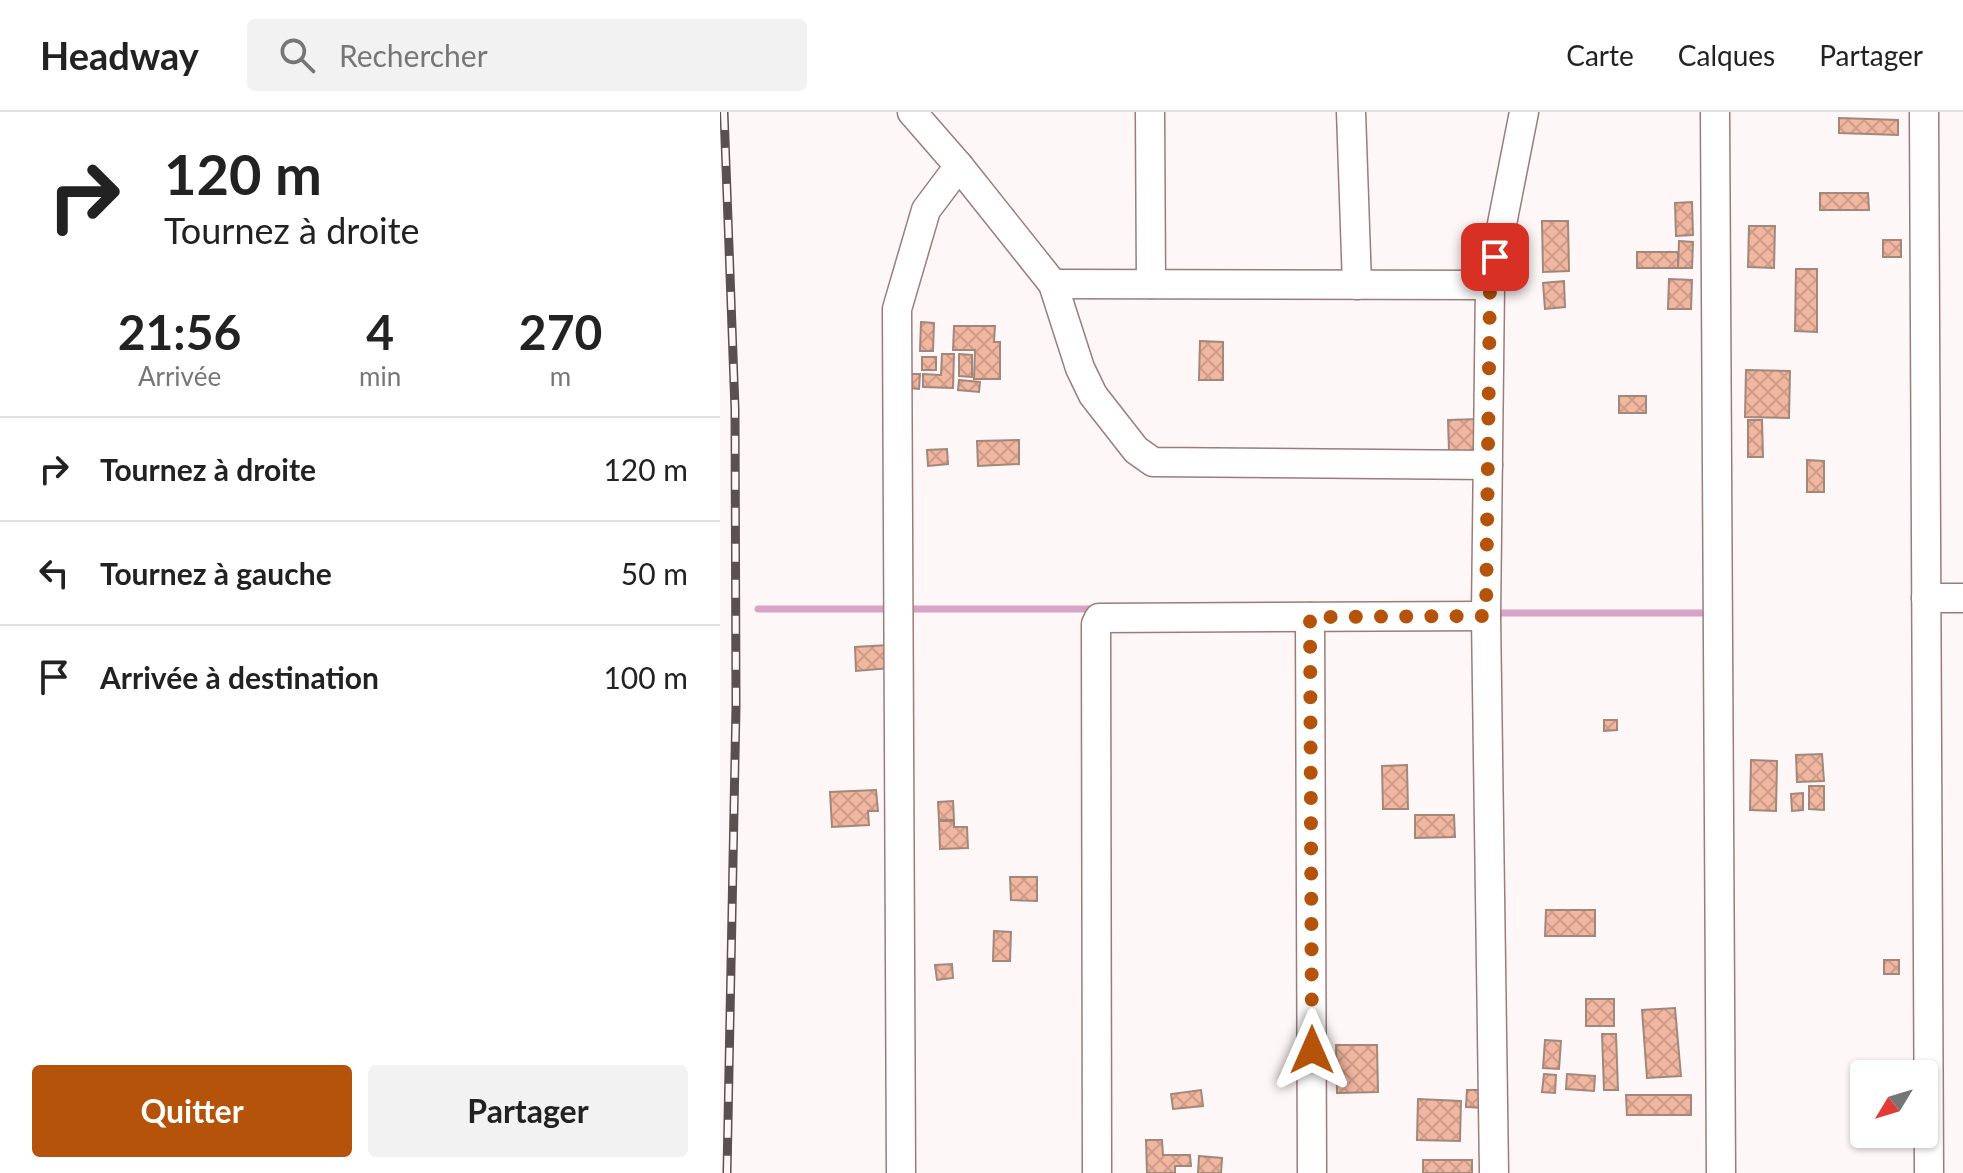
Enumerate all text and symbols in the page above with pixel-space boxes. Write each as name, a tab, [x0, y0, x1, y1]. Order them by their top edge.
search box	[247, 19, 807, 91]
text: Headway	[40, 32, 199, 78]
icon: search	[275, 33, 319, 77]
text: Rechercher	[339, 37, 488, 73]
text: Carte	[1566, 38, 1634, 72]
text: Calques	[1678, 38, 1775, 72]
text: Partager	[1819, 38, 1923, 72]
text: 120 m	[164, 140, 322, 207]
icon: right	[32, 144, 136, 248]
text: Tournez à droite	[164, 208, 420, 252]
pin	[1461, 223, 1529, 291]
icon: arrive	[1473, 235, 1517, 279]
text: 21:56	[118, 303, 241, 360]
text: 4	[366, 303, 394, 360]
text: 270	[519, 303, 602, 360]
text: Arrivée	[138, 360, 221, 392]
text: min	[359, 360, 401, 392]
text: m	[550, 360, 571, 392]
icon: right	[32, 447, 76, 491]
text: Tournez à droite	[100, 451, 316, 487]
text: 120 m	[603, 451, 688, 487]
icon: left	[32, 551, 76, 595]
text: Tournez à gauche	[100, 555, 332, 591]
text: 50 m	[621, 555, 688, 591]
icon: arrive	[32, 655, 76, 699]
text: Arrivée à destination	[100, 659, 379, 695]
text: 100 m	[603, 659, 688, 695]
position arrow	[1270, 1008, 1354, 1092]
north arrow	[1850, 1060, 1938, 1148]
map controls	[1850, 1060, 1938, 1148]
button: Quitter	[32, 1065, 352, 1157]
button: Partager	[368, 1065, 688, 1157]

